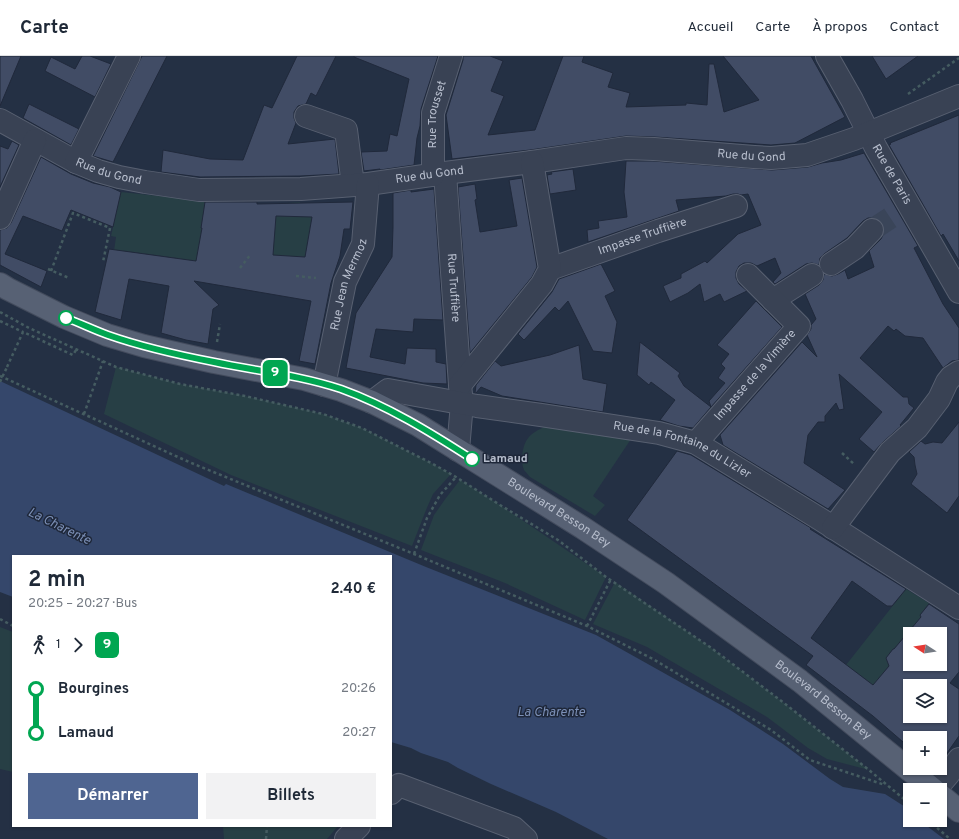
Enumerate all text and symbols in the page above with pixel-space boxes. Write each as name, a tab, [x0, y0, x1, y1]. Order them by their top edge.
text: Carte	[20, 16, 69, 40]
text: Accueil	[687, 19, 733, 36]
text: Carte	[755, 19, 790, 36]
text: À propos	[812, 19, 868, 36]
text: Contact	[890, 19, 939, 36]
street label: Rue Trousset	[425, 79, 451, 149]
street label: Rue de Paris	[868, 142, 915, 208]
street label: Rue du Gond	[717, 146, 786, 166]
street label: Rue du Gond	[73, 155, 143, 189]
street label: Rue du Gond	[395, 163, 465, 188]
street label: Impasse Truffière	[596, 214, 689, 259]
street label: Rue Jean Mermoz	[327, 238, 371, 332]
street label: Rue Truffière	[443, 253, 464, 323]
unlabelled marker	[58, 310, 74, 326]
street label: Impasse de la Vimière	[711, 326, 800, 425]
line badge: 9	[262, 360, 288, 386]
text: 9	[271, 364, 279, 381]
street label: Rue de la Fontaine du Lizier	[612, 418, 754, 483]
marker: Lamaud	[464, 451, 480, 467]
place label: Lamaud	[483, 451, 528, 467]
street label: Boulevard Besson Bey	[504, 475, 613, 552]
water label: La Charente	[25, 505, 93, 549]
text: 2 min	[28, 567, 85, 594]
text: 2.40 €	[330, 580, 376, 599]
text: 20:25 – 20:27 · Bus	[28, 596, 137, 612]
north arrow	[903, 627, 947, 671]
map controls	[903, 627, 947, 827]
icon: walk	[28, 634, 50, 656]
icon: forward	[67, 634, 89, 656]
text: 9	[103, 636, 111, 653]
text: 1	[56, 637, 61, 653]
street label: Boulevard Besson Bey	[771, 657, 875, 744]
button: layers	[903, 679, 947, 723]
text: Bourgines	[58, 680, 129, 699]
text: 20:26	[341, 681, 376, 697]
water label: La Charente	[517, 705, 585, 721]
text: Lamaud	[58, 724, 114, 743]
text: 20:27	[342, 725, 376, 741]
button: +	[903, 731, 947, 775]
button: Démarrer	[28, 773, 198, 819]
button: Billets	[206, 773, 376, 819]
button: −	[903, 783, 947, 827]

